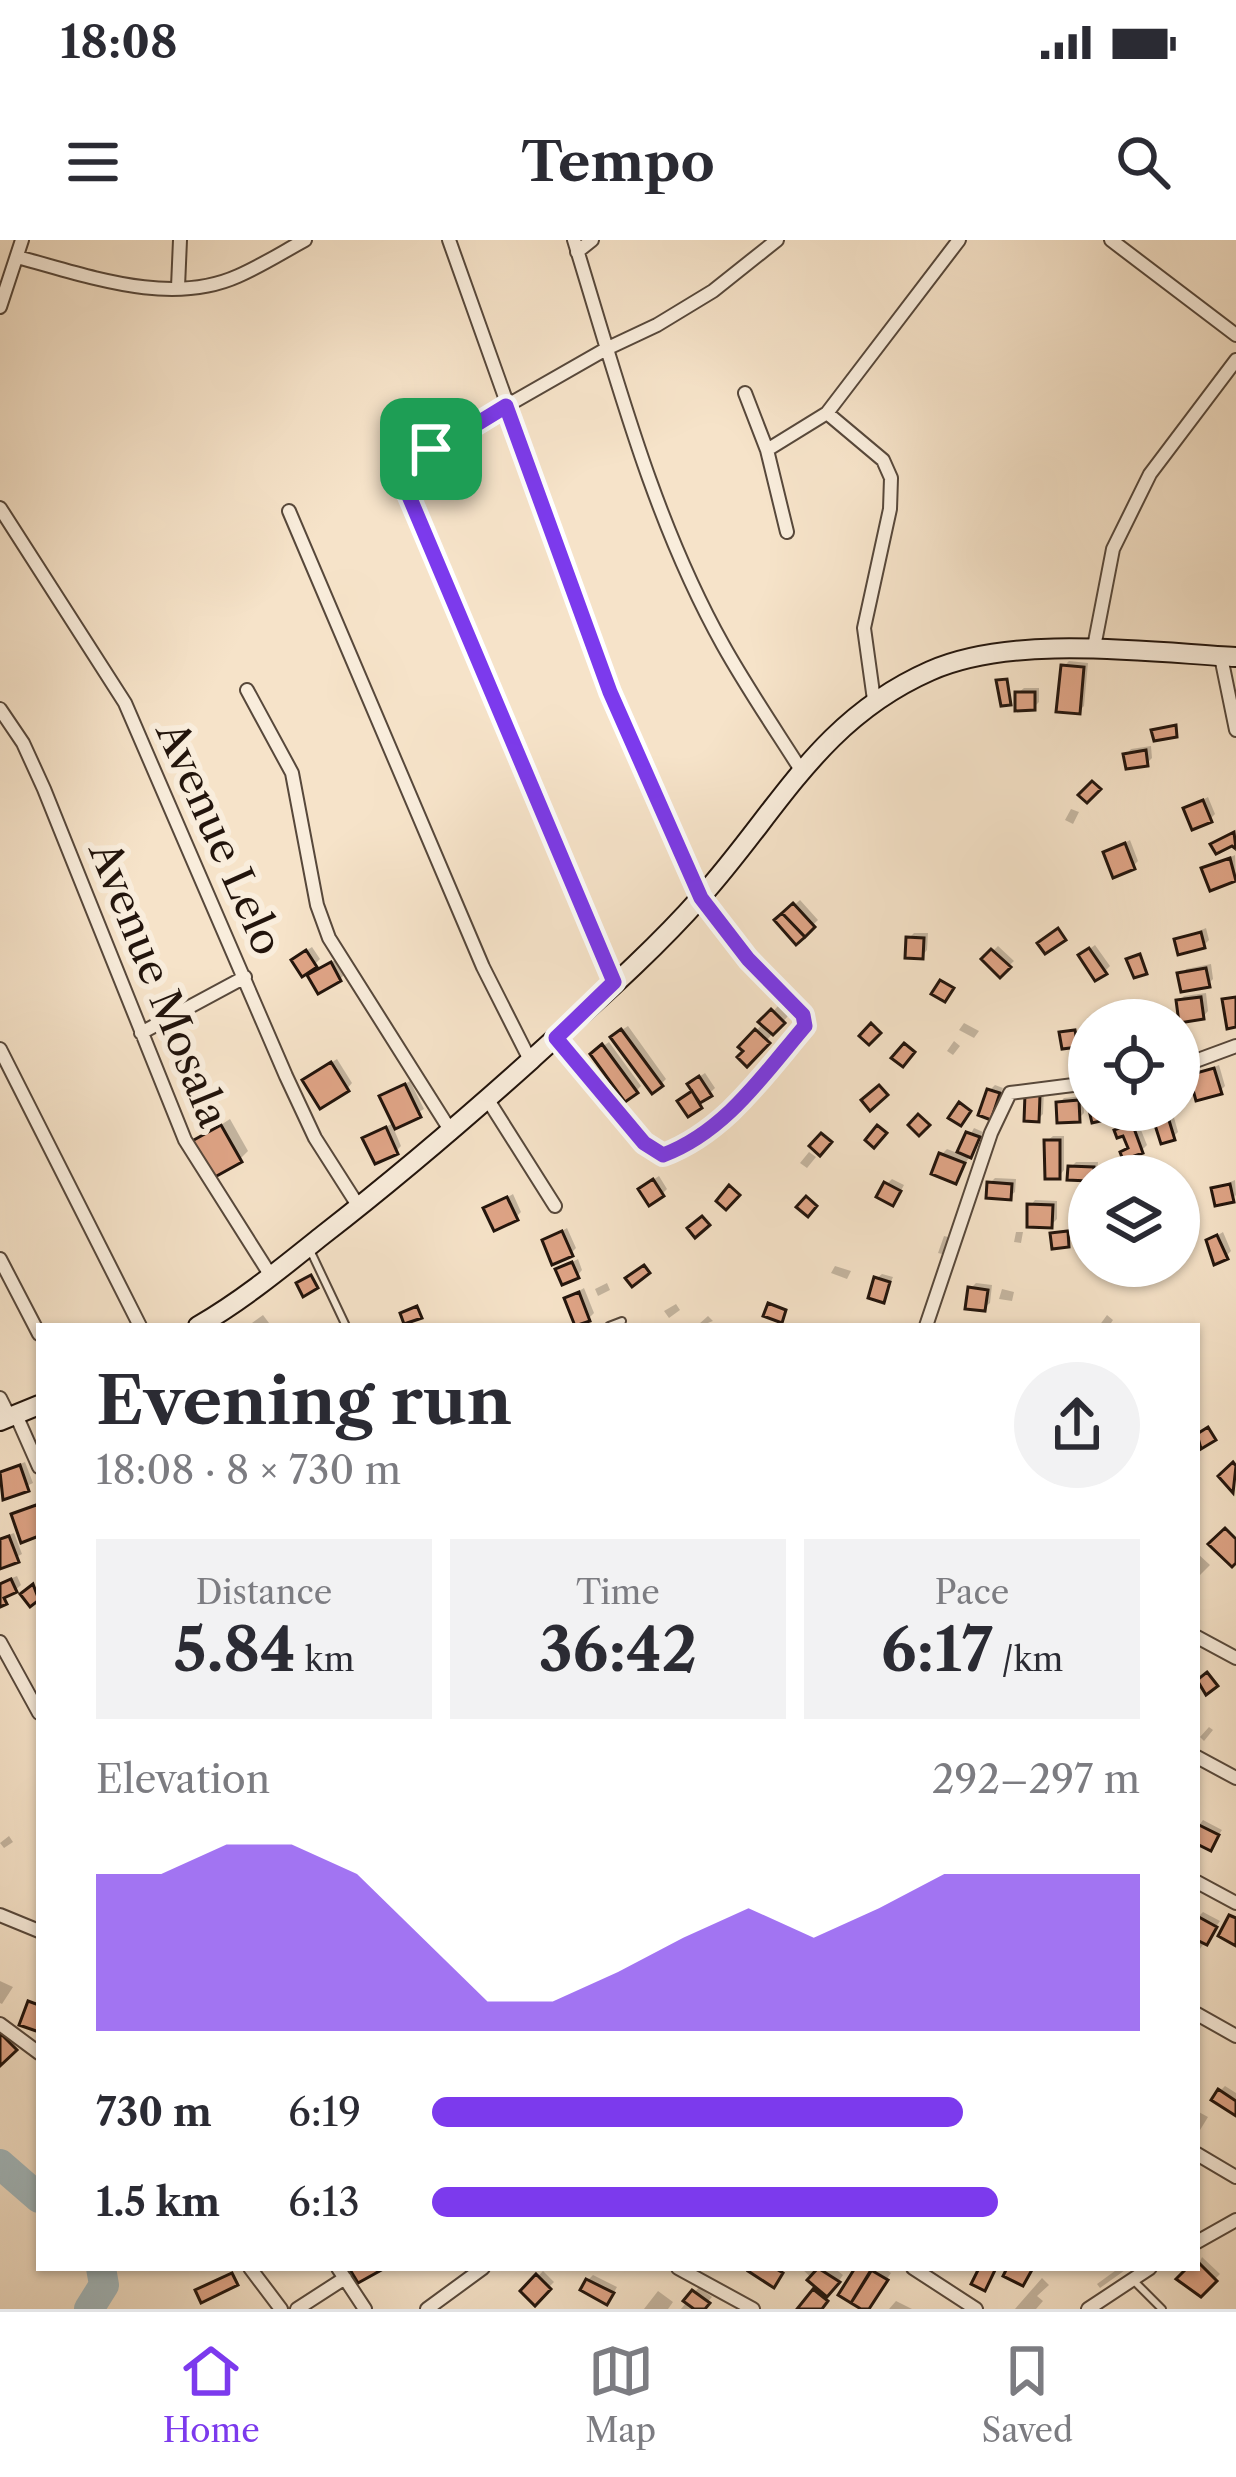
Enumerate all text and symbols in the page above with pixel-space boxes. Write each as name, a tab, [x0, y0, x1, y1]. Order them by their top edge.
text: 18:08	[60, 14, 178, 70]
icon: menu	[60, 129, 126, 195]
text: Tempo	[521, 129, 715, 195]
icon: search	[1110, 129, 1176, 195]
pin	[380, 398, 482, 500]
icon: arrive	[398, 416, 464, 482]
street label: Avenue Lelo	[145, 712, 295, 963]
street label: Avenue Mosala	[78, 833, 240, 1135]
map controls	[1068, 999, 1200, 1287]
button: locate	[1068, 999, 1200, 1131]
button: layers	[1068, 1155, 1200, 1287]
text: Evening run	[96, 1360, 512, 1441]
button: share	[1014, 1362, 1140, 1488]
text: 18:08 · 8 × 730 m	[96, 1446, 401, 1494]
text: Distance	[196, 1572, 332, 1613]
text: Time	[576, 1572, 660, 1613]
text: Pace	[935, 1572, 1009, 1613]
text: 5.84	[174, 1613, 296, 1687]
text: 36:42	[539, 1613, 697, 1687]
text: 6:17	[881, 1613, 993, 1687]
text: km	[296, 1639, 354, 1680]
text: /km	[993, 1639, 1063, 1680]
text: Elevation	[96, 1755, 270, 1803]
text: 292–297 m	[932, 1755, 1140, 1803]
text: 730 m	[96, 2088, 212, 2136]
text: 6:19	[288, 2088, 361, 2136]
text: 1.5 km	[96, 2178, 220, 2226]
text: 6:13	[288, 2178, 360, 2226]
tab: Home	[163, 2338, 260, 2451]
tab: Map	[585, 2338, 656, 2451]
tab: Saved	[982, 2338, 1073, 2451]

